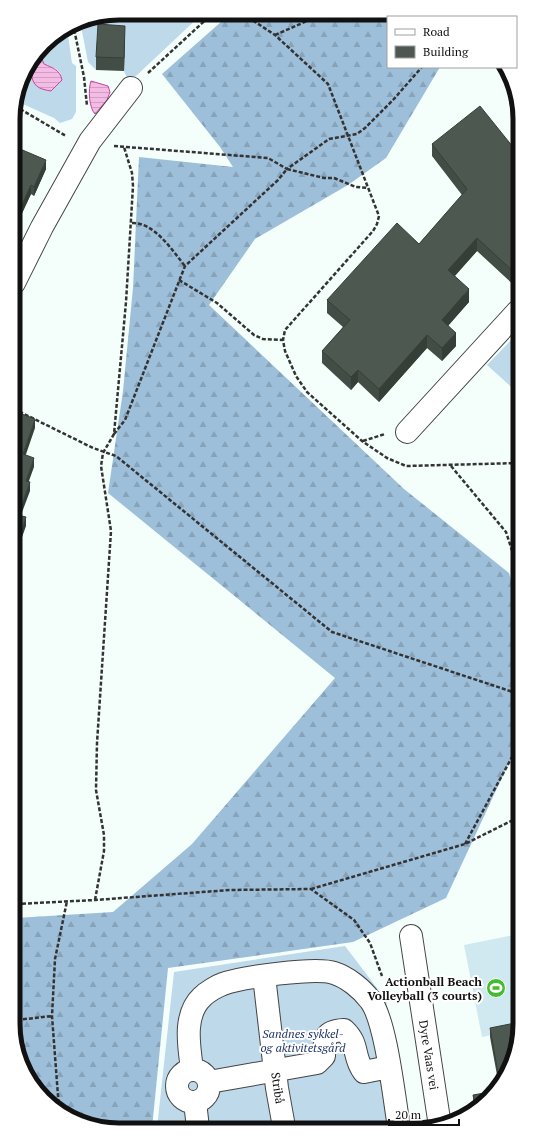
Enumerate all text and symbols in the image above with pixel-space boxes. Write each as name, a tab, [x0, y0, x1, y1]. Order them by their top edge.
legend	[387, 16, 517, 68]
text: Road	[423, 24, 450, 39]
text: Building	[423, 44, 469, 59]
place label: Actionball Beach Volleyball (3 courts)	[367, 974, 482, 1003]
sports icon: Actionball Beach Volleyball (3 courts)	[485, 977, 507, 999]
street label: Dyre Vaas vei	[416, 1019, 442, 1091]
park label: Sandnes sykkel- og aktivitetsgård	[260, 1026, 346, 1055]
street label: Stribå	[268, 1071, 288, 1105]
scale bar	[389, 1101, 459, 1127]
text: 20 m	[395, 1107, 422, 1122]

